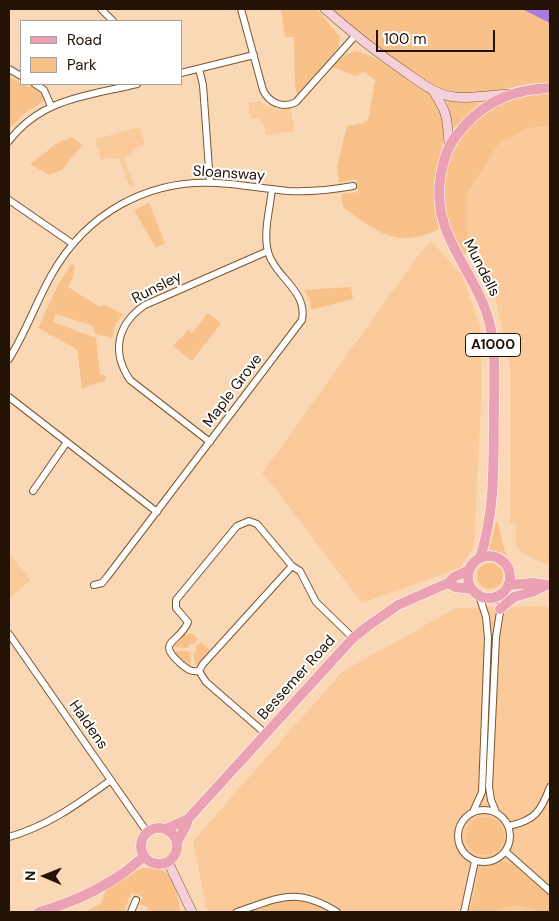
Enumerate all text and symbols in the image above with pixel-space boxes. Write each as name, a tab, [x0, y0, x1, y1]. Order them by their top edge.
legend	[20, 20, 182, 85]
scale bar	[379, 20, 498, 52]
text: 100 m	[384, 29, 427, 49]
text: Road	[67, 30, 102, 50]
text: Park	[67, 55, 97, 75]
street label: Sloansway	[192, 162, 266, 186]
street label: Mundells	[459, 236, 503, 300]
street label: Runsley	[129, 268, 185, 308]
road number: A1000	[466, 334, 520, 356]
street label: Maple Grove	[200, 351, 266, 431]
street label: Bessemer Road	[254, 632, 340, 724]
street label: Haldens	[65, 697, 111, 753]
north arrow	[20, 851, 70, 901]
text: N	[21, 870, 39, 881]

